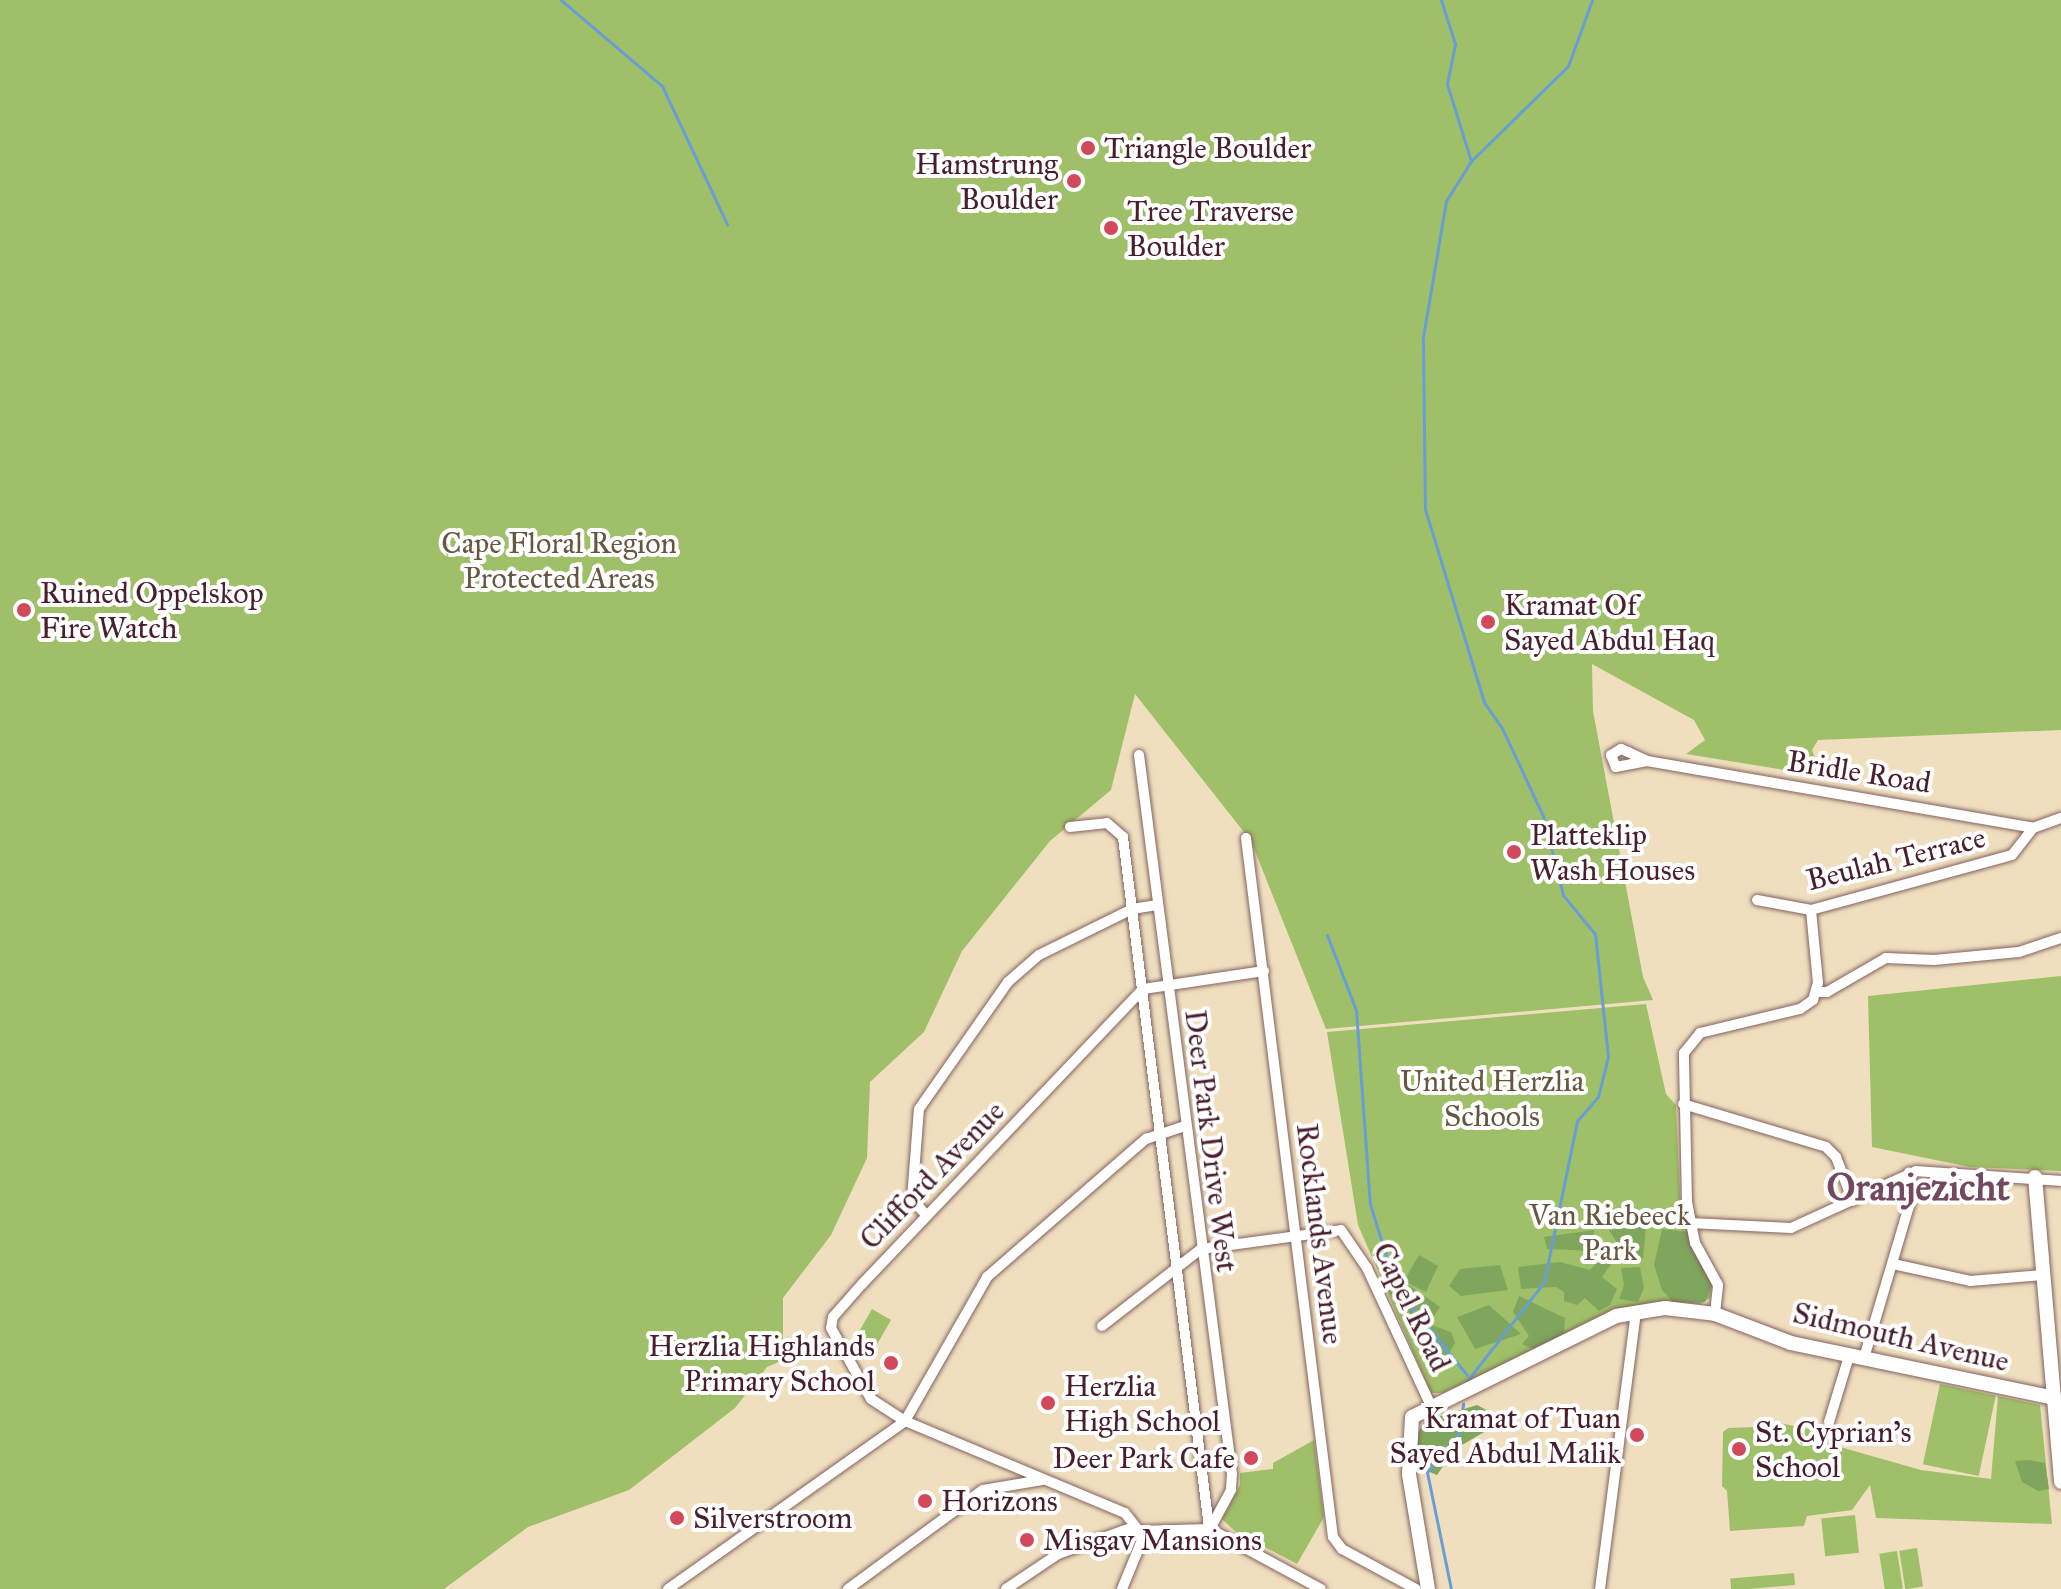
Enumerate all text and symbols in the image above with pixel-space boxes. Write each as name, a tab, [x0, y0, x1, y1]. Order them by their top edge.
place label: Triangle Boulder	[1104, 130, 1311, 166]
marker: Triangle Boulder	[1079, 139, 1097, 157]
place label: Hamstrung Boulder	[915, 146, 1058, 216]
marker: Hamstrung Boulder	[1065, 172, 1083, 190]
place label: Tree Traverse Boulder	[1127, 193, 1294, 264]
marker: Tree Traverse Boulder	[1102, 219, 1120, 237]
park label: Cape Floral Region Protected Areas	[441, 525, 677, 596]
place label: Ruined Oppelskop Fire Watch	[40, 575, 264, 646]
place label: Kramat Of Sayed Abdul Haq	[1504, 587, 1715, 658]
marker: Ruined Oppelskop Fire Watch	[15, 601, 33, 619]
marker: Kramat Of Sayed Abdul Haq	[1479, 613, 1497, 631]
street label: Bridle Road	[1785, 743, 1933, 801]
place label: Platteklip Wash Houses	[1530, 817, 1695, 888]
street label: Beulah Terrace	[1803, 819, 1989, 899]
marker: Platteklip Wash Houses	[1505, 843, 1523, 861]
street label: Deer Park Drive West	[1177, 1008, 1245, 1274]
park label: United Herzlia Schools	[1400, 1063, 1584, 1134]
street label: Clifford Avenue	[852, 1093, 1012, 1257]
street label: Rocklands Avenue	[1289, 1121, 1351, 1347]
district label: Oranjezicht	[1826, 1165, 2010, 1211]
park label: Van Riebeeck Park	[1529, 1197, 1691, 1268]
street label: Capel Road	[1365, 1237, 1459, 1377]
street label: Sidmouth Avenue	[1789, 1295, 2013, 1379]
place label: Herzlia Highlands Primary School	[648, 1328, 875, 1398]
marker: Herzlia Highlands Primary School	[882, 1354, 900, 1372]
place label: Herzlia High School	[1064, 1368, 1220, 1438]
marker: Herzlia High School	[1039, 1394, 1057, 1412]
place label: Kramat of Tuan Sayed Abdul Malik	[1389, 1400, 1621, 1470]
place label: St. Cyprian's School	[1755, 1414, 1912, 1484]
marker: Kramat of Tuan Sayed Abdul Malik	[1628, 1426, 1646, 1444]
place label: Deer Park Cafe	[1052, 1440, 1235, 1476]
marker: St. Cyprian's School	[1730, 1440, 1748, 1458]
marker: Deer Park Cafe	[1242, 1449, 1260, 1467]
place label: Horizons	[941, 1483, 1058, 1519]
marker: Horizons	[916, 1492, 934, 1510]
place label: Silverstroom	[693, 1500, 853, 1536]
marker: Silverstroom	[668, 1509, 686, 1527]
place label: Misgav Mansions	[1043, 1522, 1262, 1558]
marker: Misgav Mansions	[1018, 1531, 1036, 1549]

